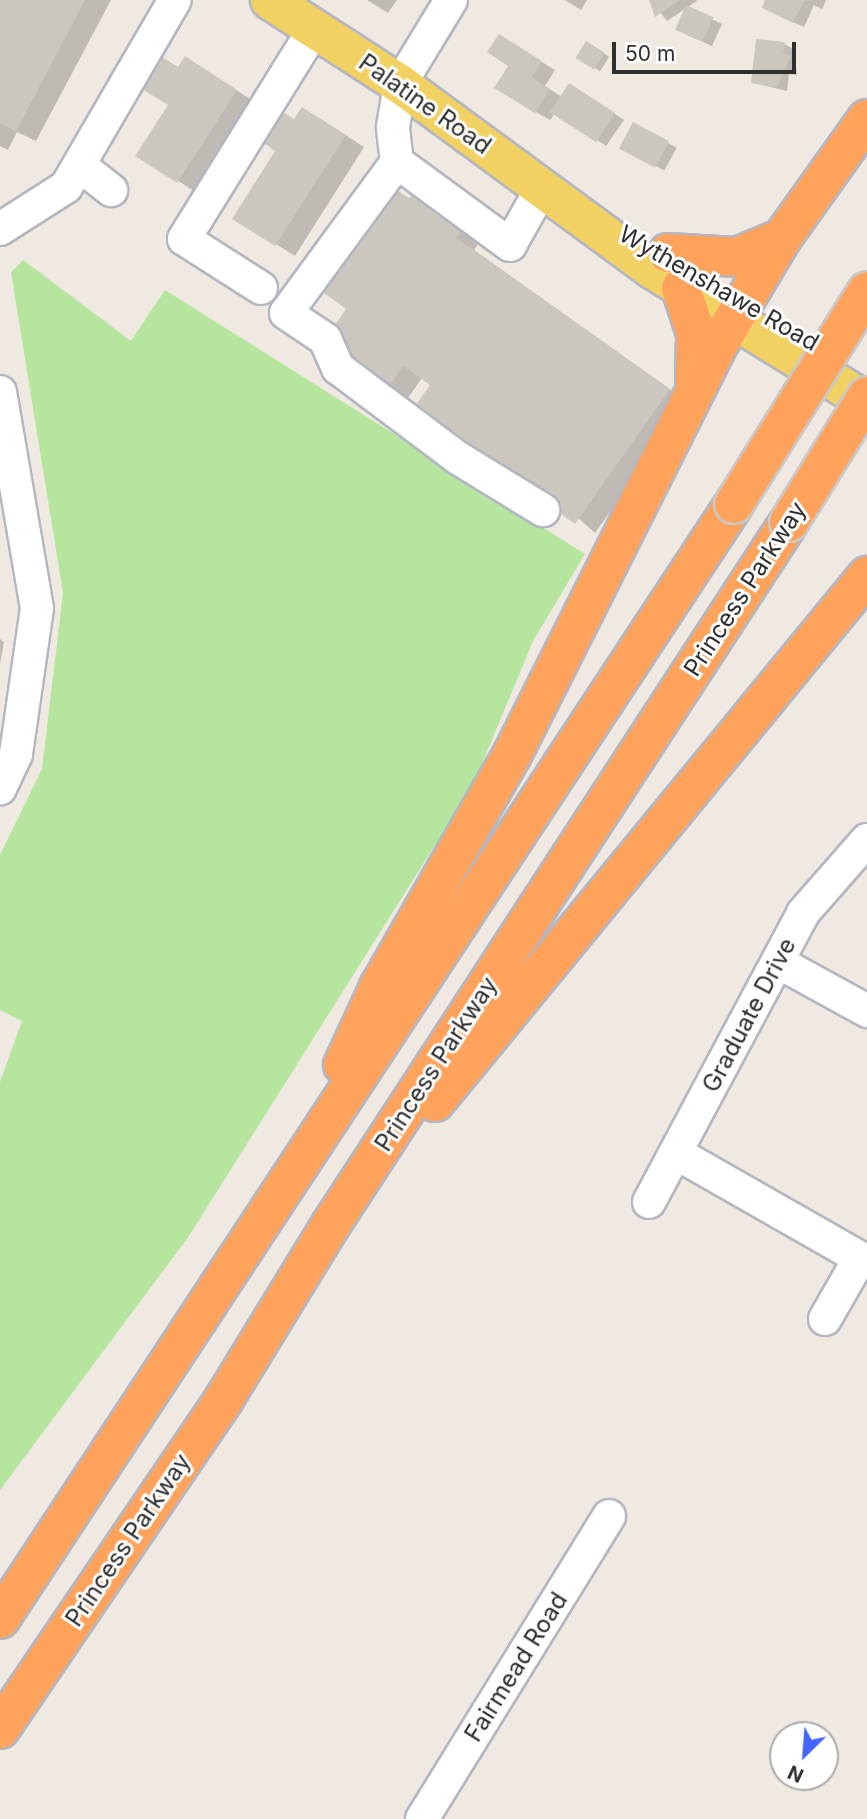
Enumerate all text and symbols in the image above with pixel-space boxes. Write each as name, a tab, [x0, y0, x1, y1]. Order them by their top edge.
scale bar	[615, 28, 799, 72]
text: 50 m	[625, 41, 675, 66]
street label: Palatine Road	[353, 48, 497, 160]
street label: Wythenshawe Road	[614, 219, 824, 357]
street label: Princess Parkway	[678, 496, 812, 682]
street label: Graduate Drive	[696, 933, 802, 1097]
street label: Princess Parkway	[369, 971, 503, 1157]
street label: Princess Parkway	[60, 1448, 196, 1632]
street label: Fairmead Road	[459, 1587, 573, 1747]
north arrow	[769, 1721, 839, 1791]
text: N	[784, 1760, 807, 1787]

